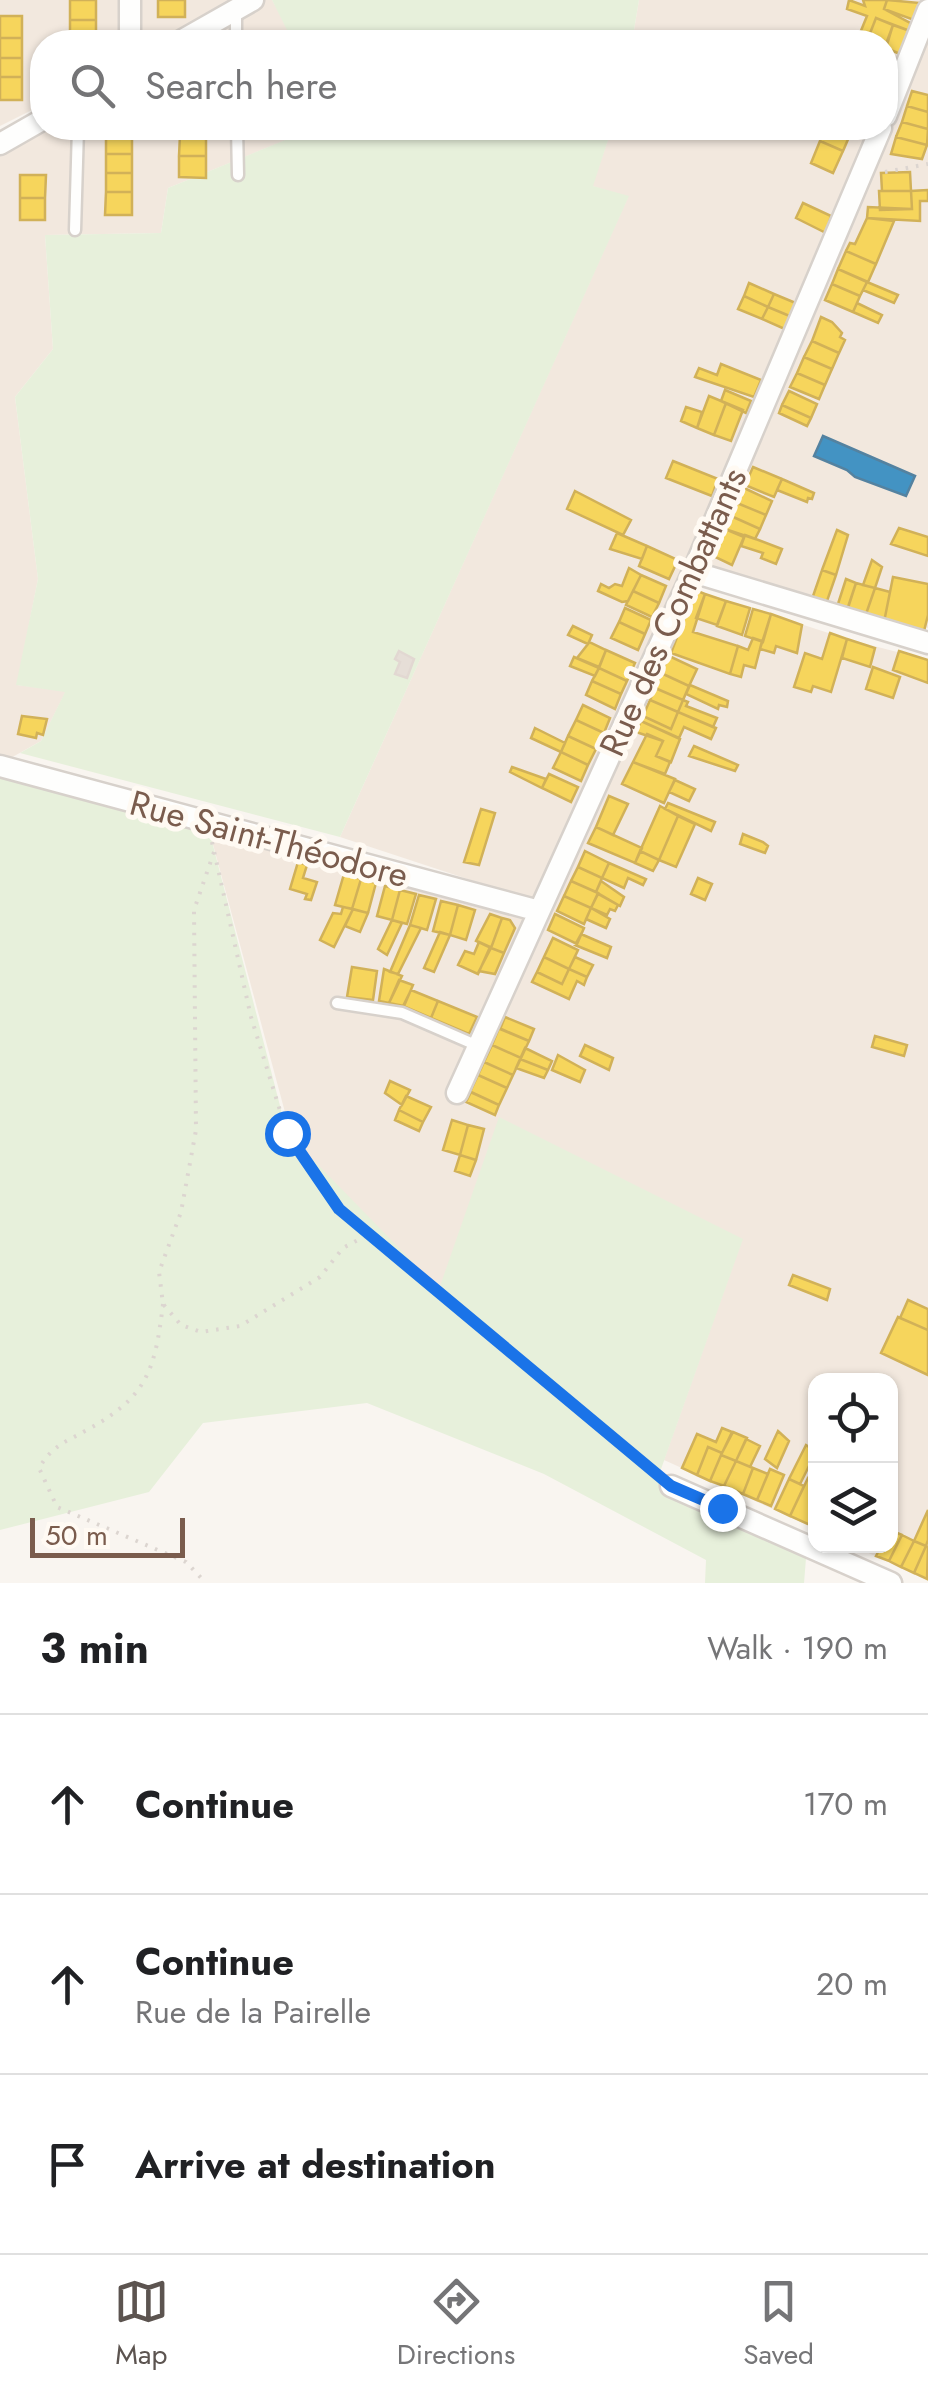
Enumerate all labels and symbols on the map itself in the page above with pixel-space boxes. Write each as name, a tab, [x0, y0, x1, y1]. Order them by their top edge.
street label: Rue des Combattants	[587, 460, 759, 764]
street label: Rue Saint-Théodore	[124, 778, 414, 900]
route start	[265, 1111, 311, 1157]
route end	[700, 1486, 746, 1532]
scale bar	[30, 1513, 185, 1558]

